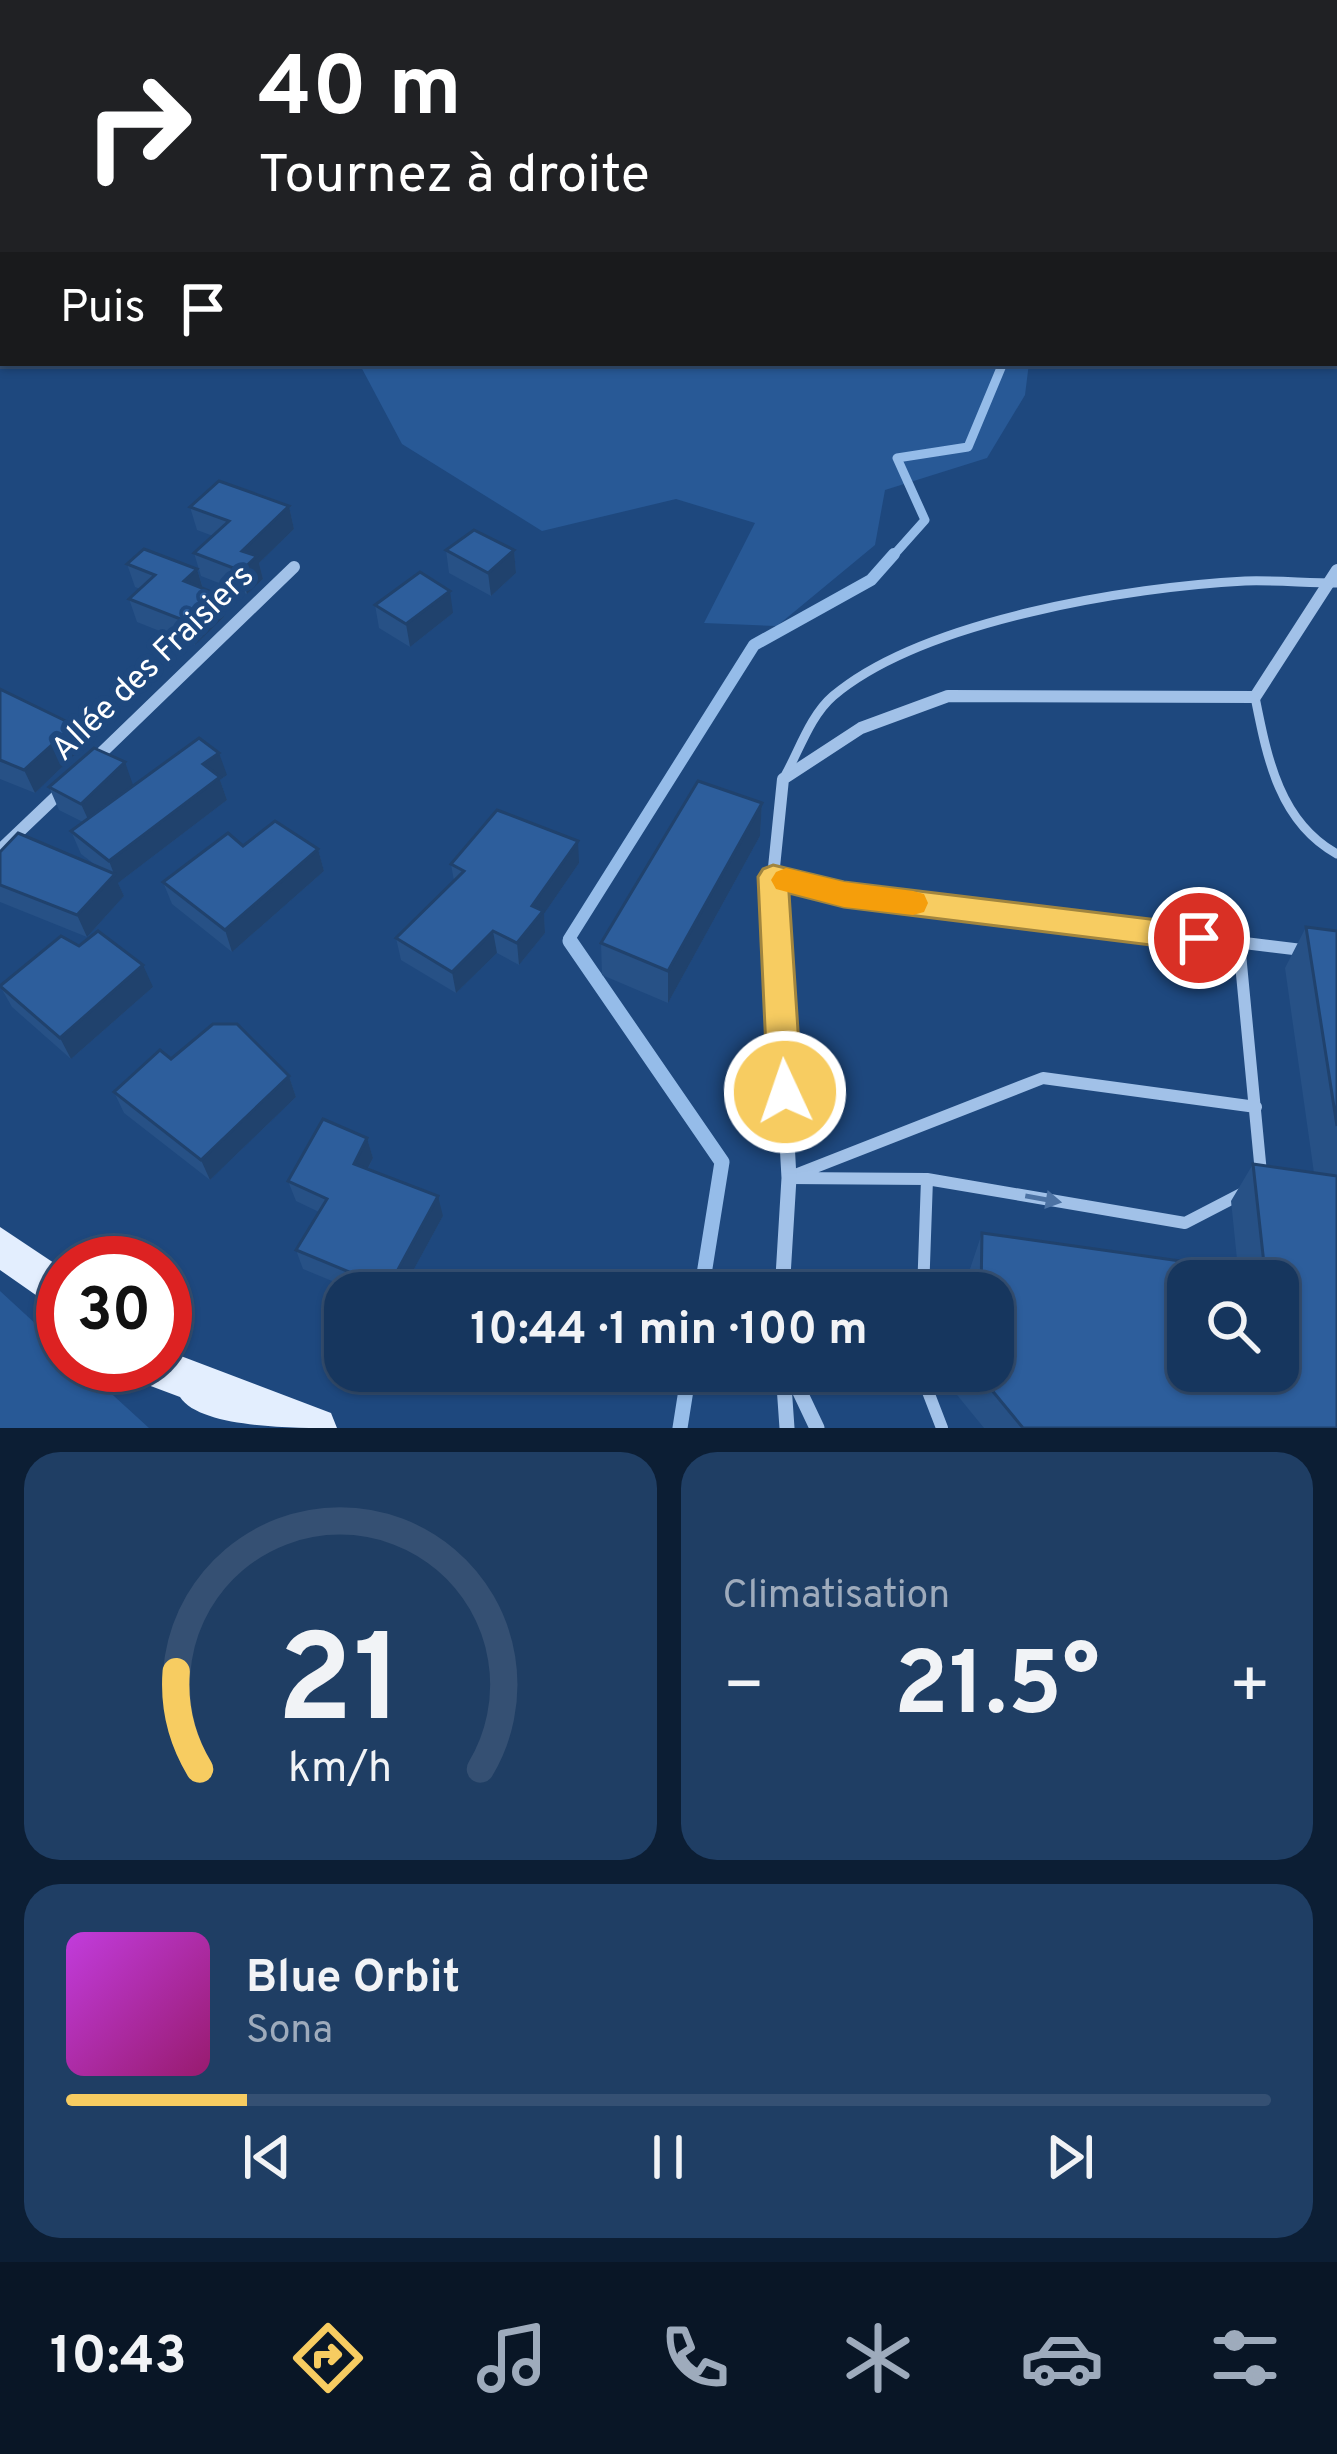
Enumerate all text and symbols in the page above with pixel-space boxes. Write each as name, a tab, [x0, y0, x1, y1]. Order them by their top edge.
text: 40 m	[258, 39, 462, 145]
icon: right	[60, 48, 216, 204]
text: Tournez à droite	[258, 143, 650, 212]
icon: arrive	[170, 276, 236, 342]
text: Puis	[60, 281, 146, 338]
street label: Allée des Fraisiers	[44, 556, 264, 772]
pin	[1148, 887, 1250, 989]
icon: arrive	[1166, 905, 1232, 971]
position arrow	[722, 1029, 848, 1155]
one-way arrow	[1024, 1190, 1062, 1208]
speed limit sign: 30	[36, 1236, 192, 1392]
map controls	[1167, 1260, 1299, 1392]
button: search	[1167, 1260, 1299, 1392]
text: 10:44 · 1 min · 100 m	[470, 1303, 868, 1360]
text: Climatisation	[723, 1573, 950, 1622]
text: 21	[277, 1608, 403, 1766]
text: 21.5°	[894, 1633, 1100, 1746]
text: −	[723, 1648, 765, 1731]
text: +	[1228, 1648, 1271, 1731]
text: km/h	[288, 1743, 392, 1797]
text: Blue Orbit	[246, 1951, 460, 2008]
text: Sona	[246, 2008, 333, 2057]
icon: previous	[234, 2124, 300, 2190]
icon: pause	[635, 2124, 701, 2190]
icon: next	[1037, 2124, 1103, 2190]
icon: directions	[286, 2316, 370, 2400]
icon: music	[470, 2316, 554, 2400]
icon: phone	[653, 2316, 737, 2400]
icon: climate	[836, 2316, 920, 2400]
icon: car	[1020, 2316, 1104, 2400]
icon: filters	[1203, 2316, 1287, 2400]
text: 10:43	[50, 2324, 187, 2393]

